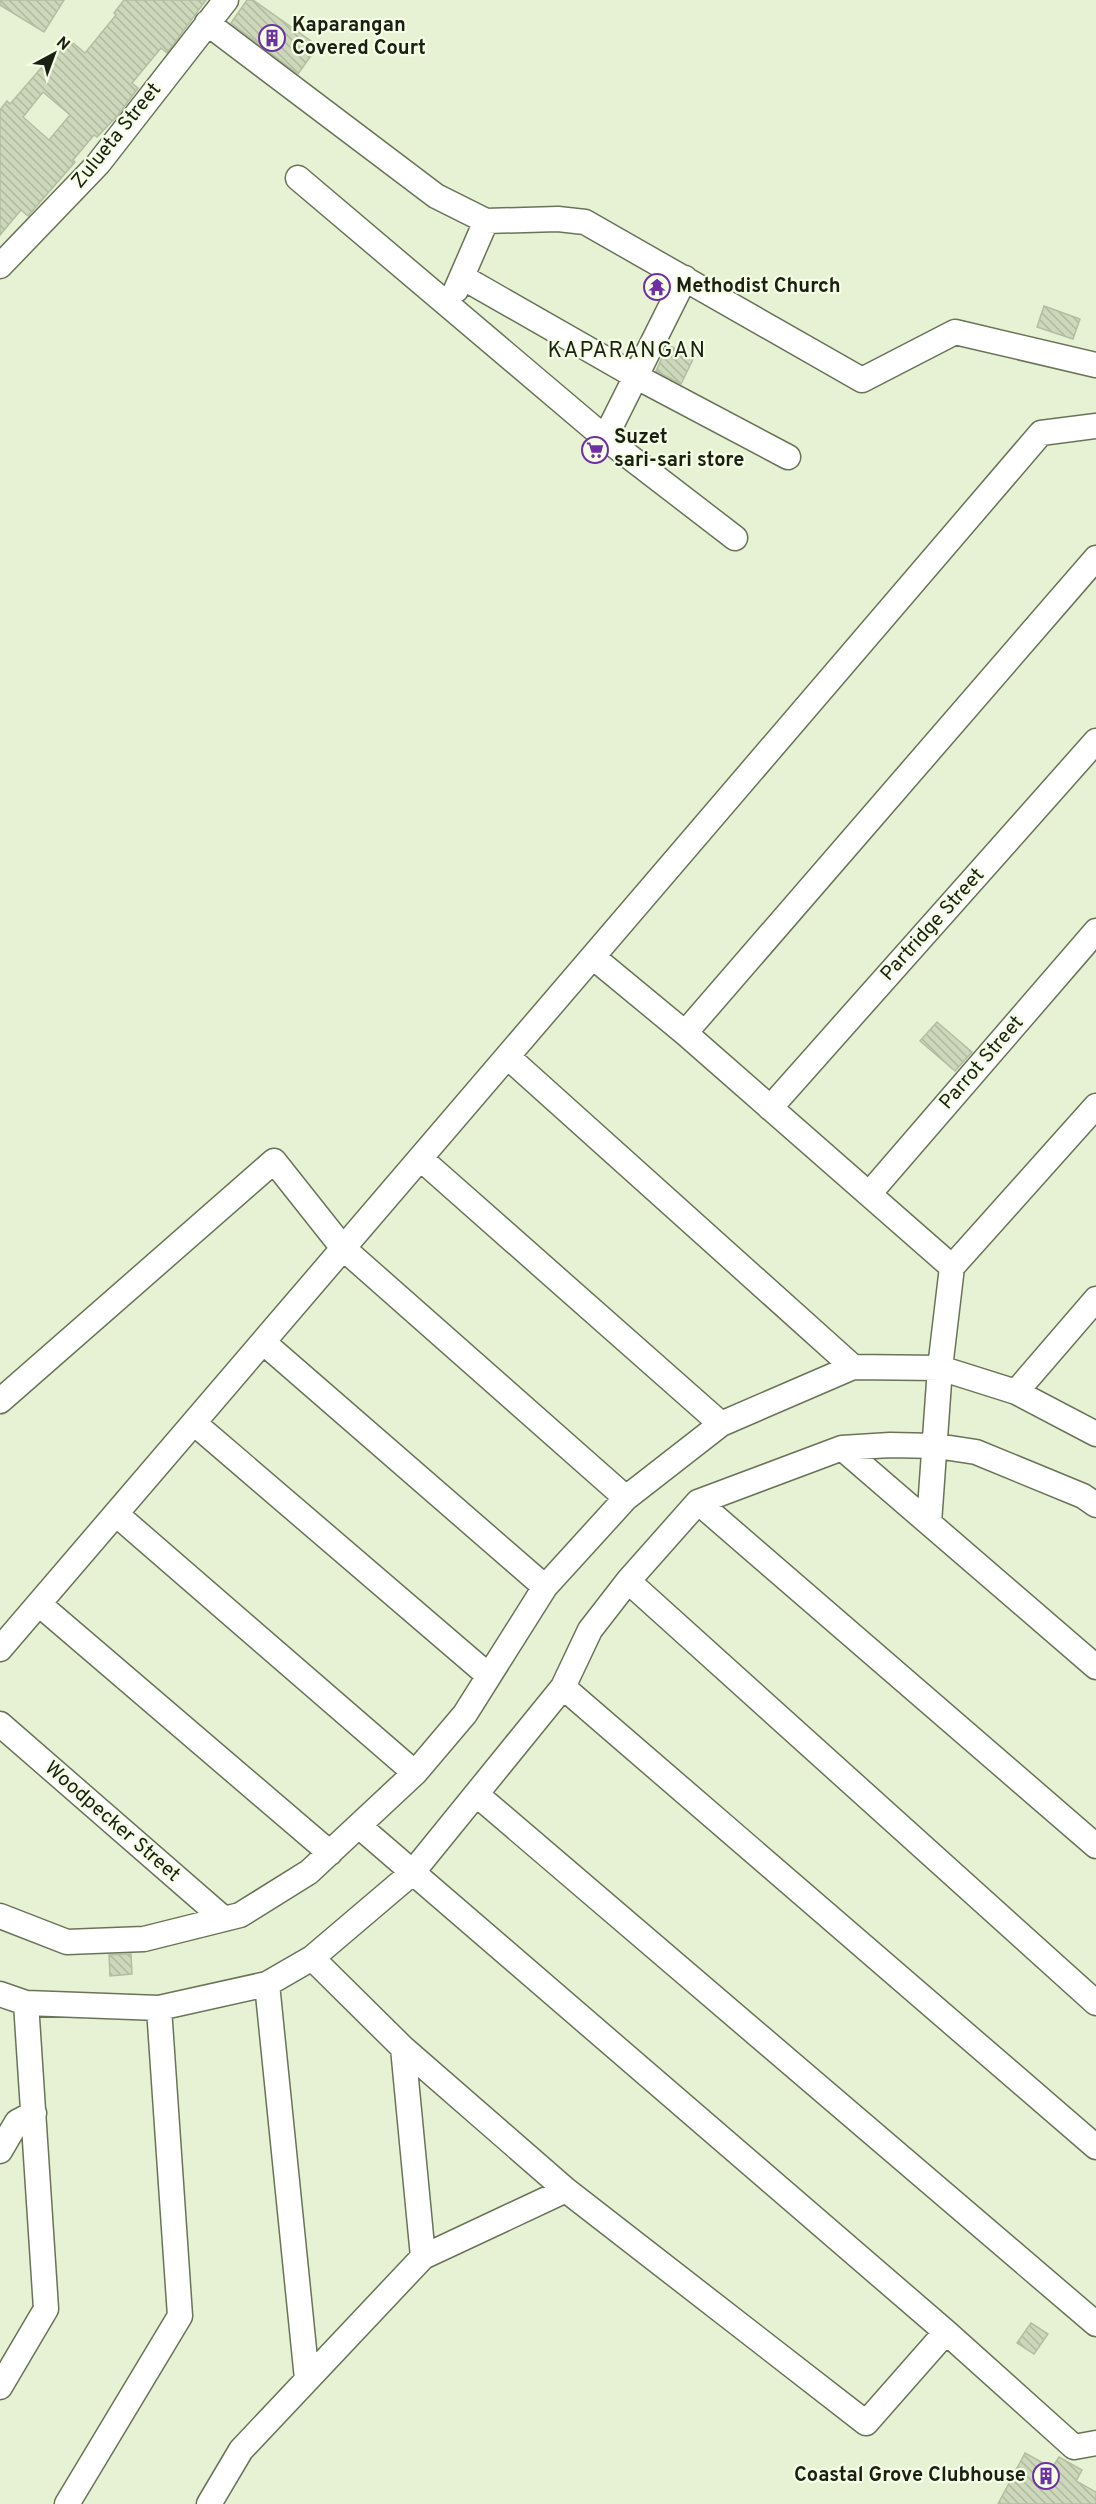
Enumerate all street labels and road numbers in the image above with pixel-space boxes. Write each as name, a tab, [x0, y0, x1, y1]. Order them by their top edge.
street label: Zulueta Street	[66, 78, 168, 194]
street label: Partridge Street	[875, 863, 991, 987]
street label: Parrot Street	[934, 1011, 1030, 1115]
street label: Woodpecker Street	[39, 1756, 185, 1888]

